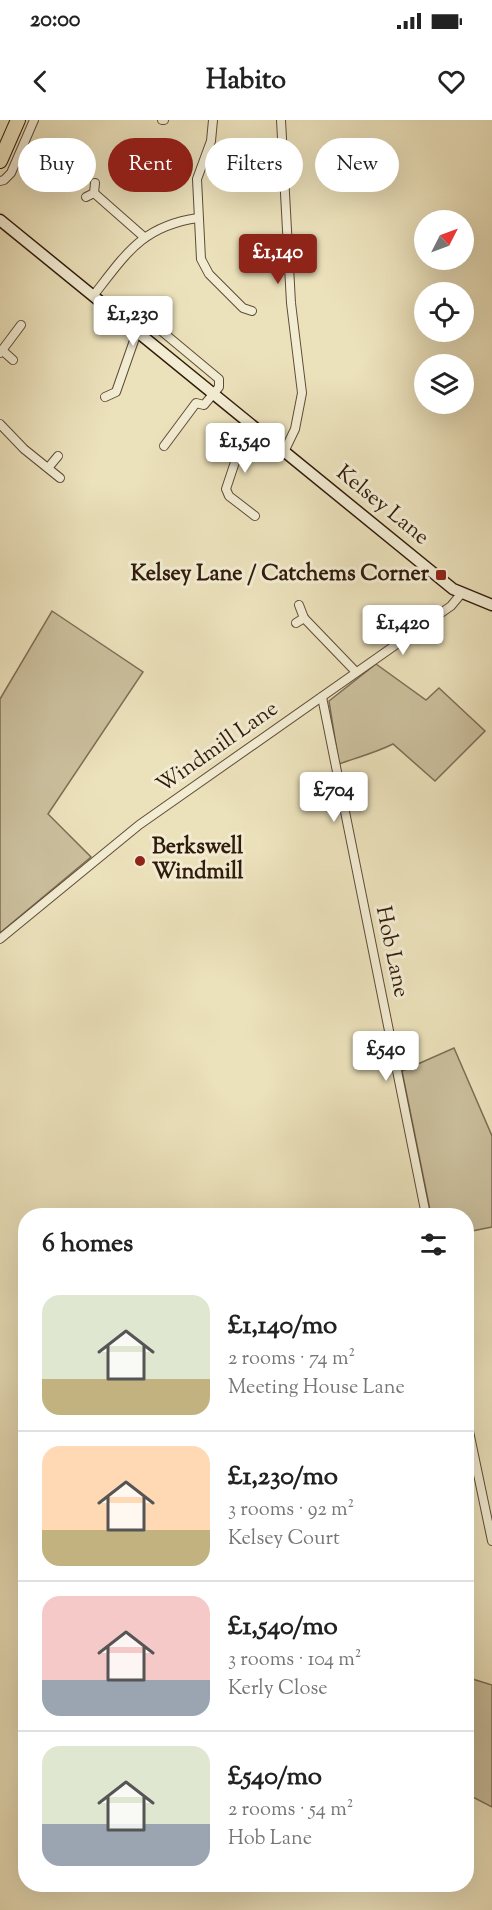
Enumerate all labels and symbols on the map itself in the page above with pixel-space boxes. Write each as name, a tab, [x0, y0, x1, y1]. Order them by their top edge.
north arrow	[414, 210, 474, 270]
pin: £1,140	[229, 234, 327, 285]
pin: £1,230	[84, 296, 182, 347]
pin: £1,540	[196, 423, 294, 474]
street label: Kelsey Lane	[328, 458, 436, 554]
place label: Kelsey Lane / Catchems Corner	[131, 559, 430, 591]
marker: Kelsey Lane / Catchems Corner	[434, 568, 448, 582]
pin: £1,420	[354, 605, 452, 656]
street label: Windmill Lane	[150, 694, 286, 802]
pin: £704	[298, 772, 370, 823]
place label: Berkswell Windmill	[152, 832, 244, 889]
marker: Berkswell Windmill	[133, 854, 147, 868]
street label: Hob Lane	[366, 903, 416, 1001]
pin: £540	[350, 1031, 422, 1082]

